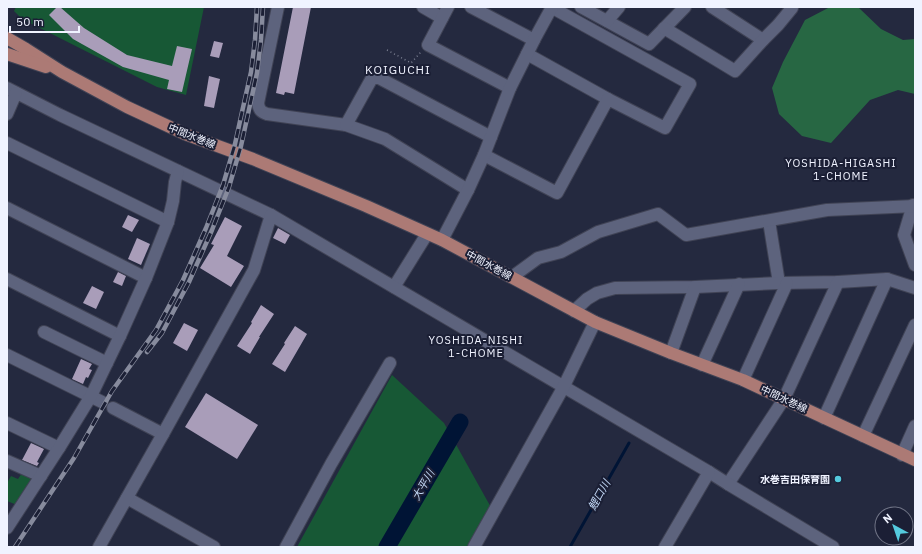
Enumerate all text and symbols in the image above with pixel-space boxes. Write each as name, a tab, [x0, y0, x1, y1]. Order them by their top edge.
scale bar	[10, 8, 79, 34]
text: 50 m	[16, 14, 44, 29]
district label: KOIGUCHI	[365, 62, 431, 77]
street label: 中間水巻線	[166, 121, 218, 151]
district label: YOSHIDA-HIGASHI 1-CHOME	[785, 156, 897, 183]
street label: 中間水巻線	[464, 248, 514, 282]
district label: YOSHIDA-NISHI 1-CHOME	[429, 333, 523, 360]
street label: 中間水巻線	[759, 383, 809, 415]
water label: 大平川	[409, 466, 438, 503]
place label: 水巻吉田保育園	[760, 473, 830, 486]
marker: 水巻吉田保育園	[833, 474, 843, 484]
water label: 鯉口川	[585, 476, 614, 513]
north arrow	[874, 506, 914, 546]
text: N	[880, 510, 895, 526]

